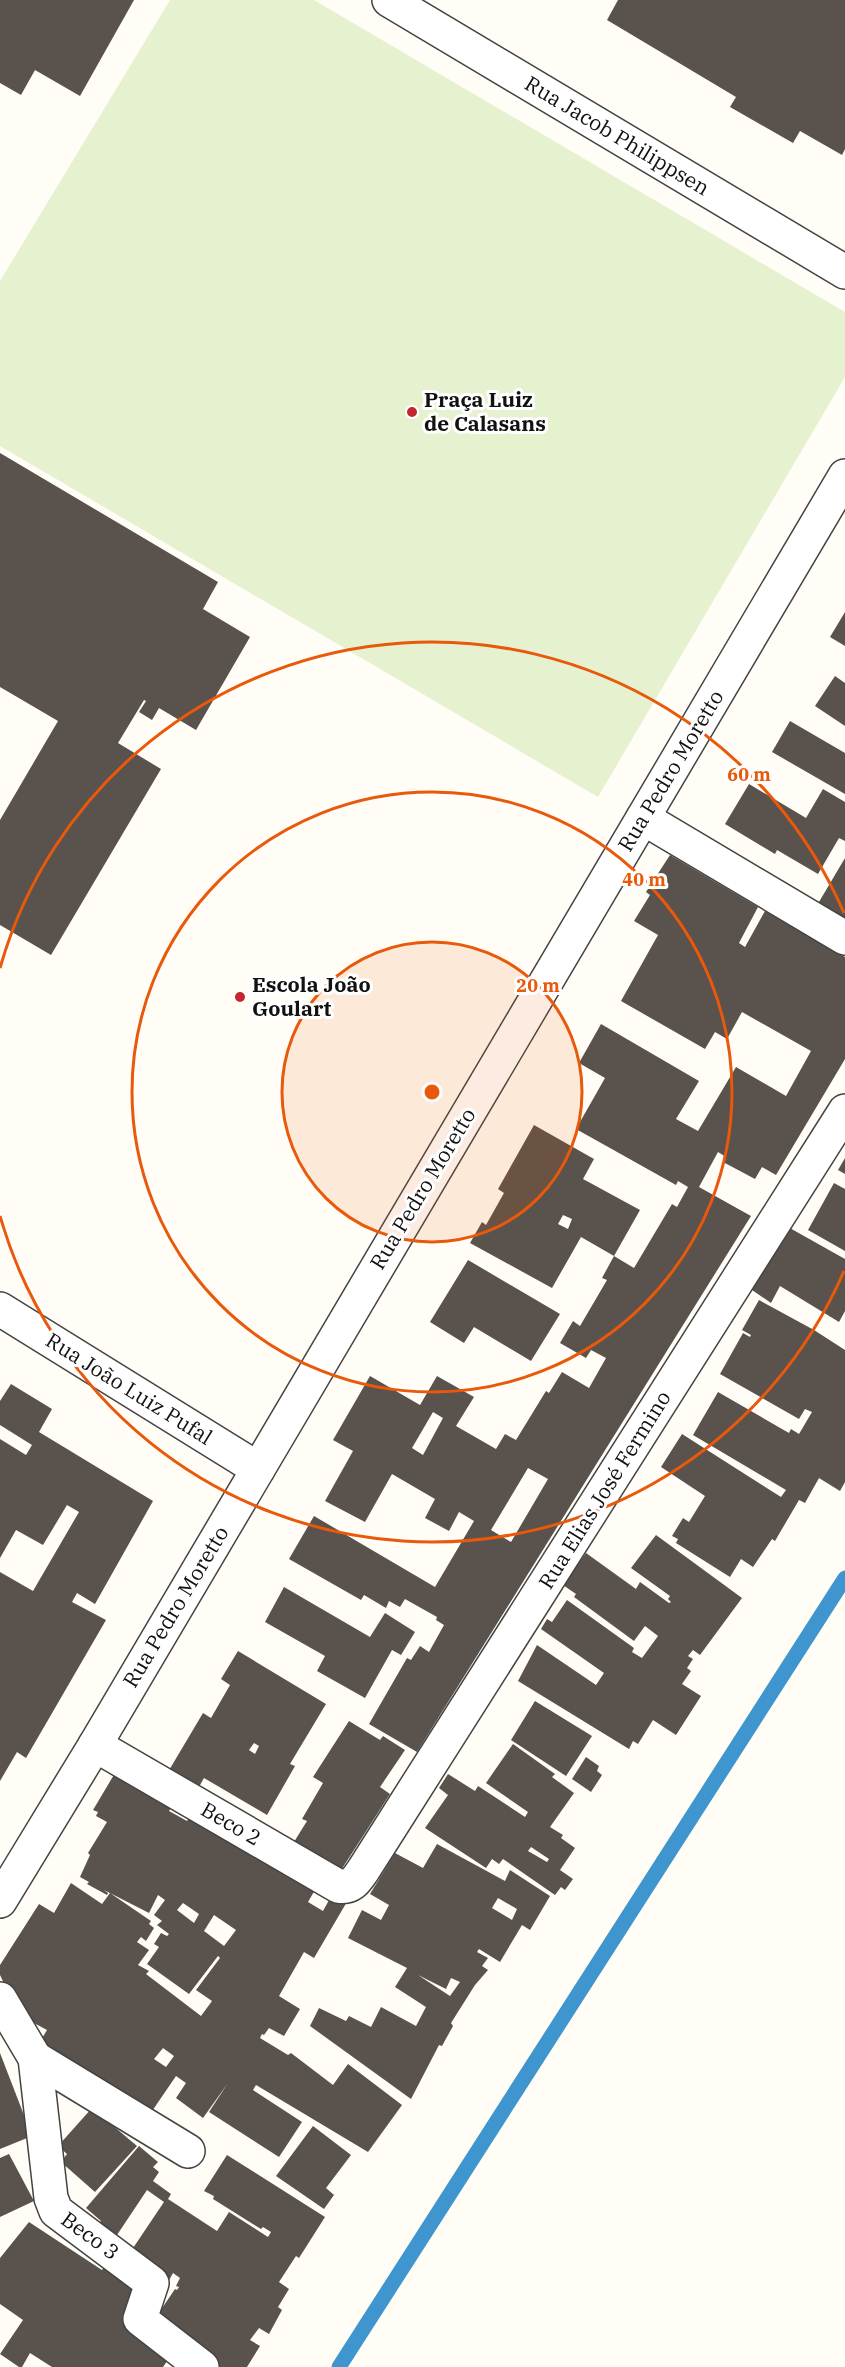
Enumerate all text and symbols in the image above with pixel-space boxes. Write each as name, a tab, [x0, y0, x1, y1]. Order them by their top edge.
street label: Rua Jacob Philippsen	[520, 69, 715, 201]
place label: Praça Luiz de Calasans	[424, 385, 546, 437]
marker: Praça Luiz de Calasans	[405, 405, 419, 419]
street label: Rua Pedro Moretto	[611, 685, 729, 856]
text: 60 m	[727, 763, 771, 786]
text: 40 m	[622, 868, 666, 891]
place label: Escola João Goulart	[252, 970, 371, 1022]
text: 20 m	[516, 974, 560, 997]
marker: Escola João Goulart	[233, 990, 247, 1004]
centre of rings	[422, 1082, 442, 1102]
street label: Rua Pedro Moretto	[363, 1103, 481, 1274]
street label: Rua João Luiz Pufal	[41, 1326, 218, 1451]
street label: Rua Elias José Fermino	[532, 1385, 677, 1594]
street label: Rua Pedro Moretto	[116, 1521, 234, 1692]
street label: Beco 2	[196, 1795, 267, 1852]
street label: Beco 3	[56, 2205, 125, 2266]

